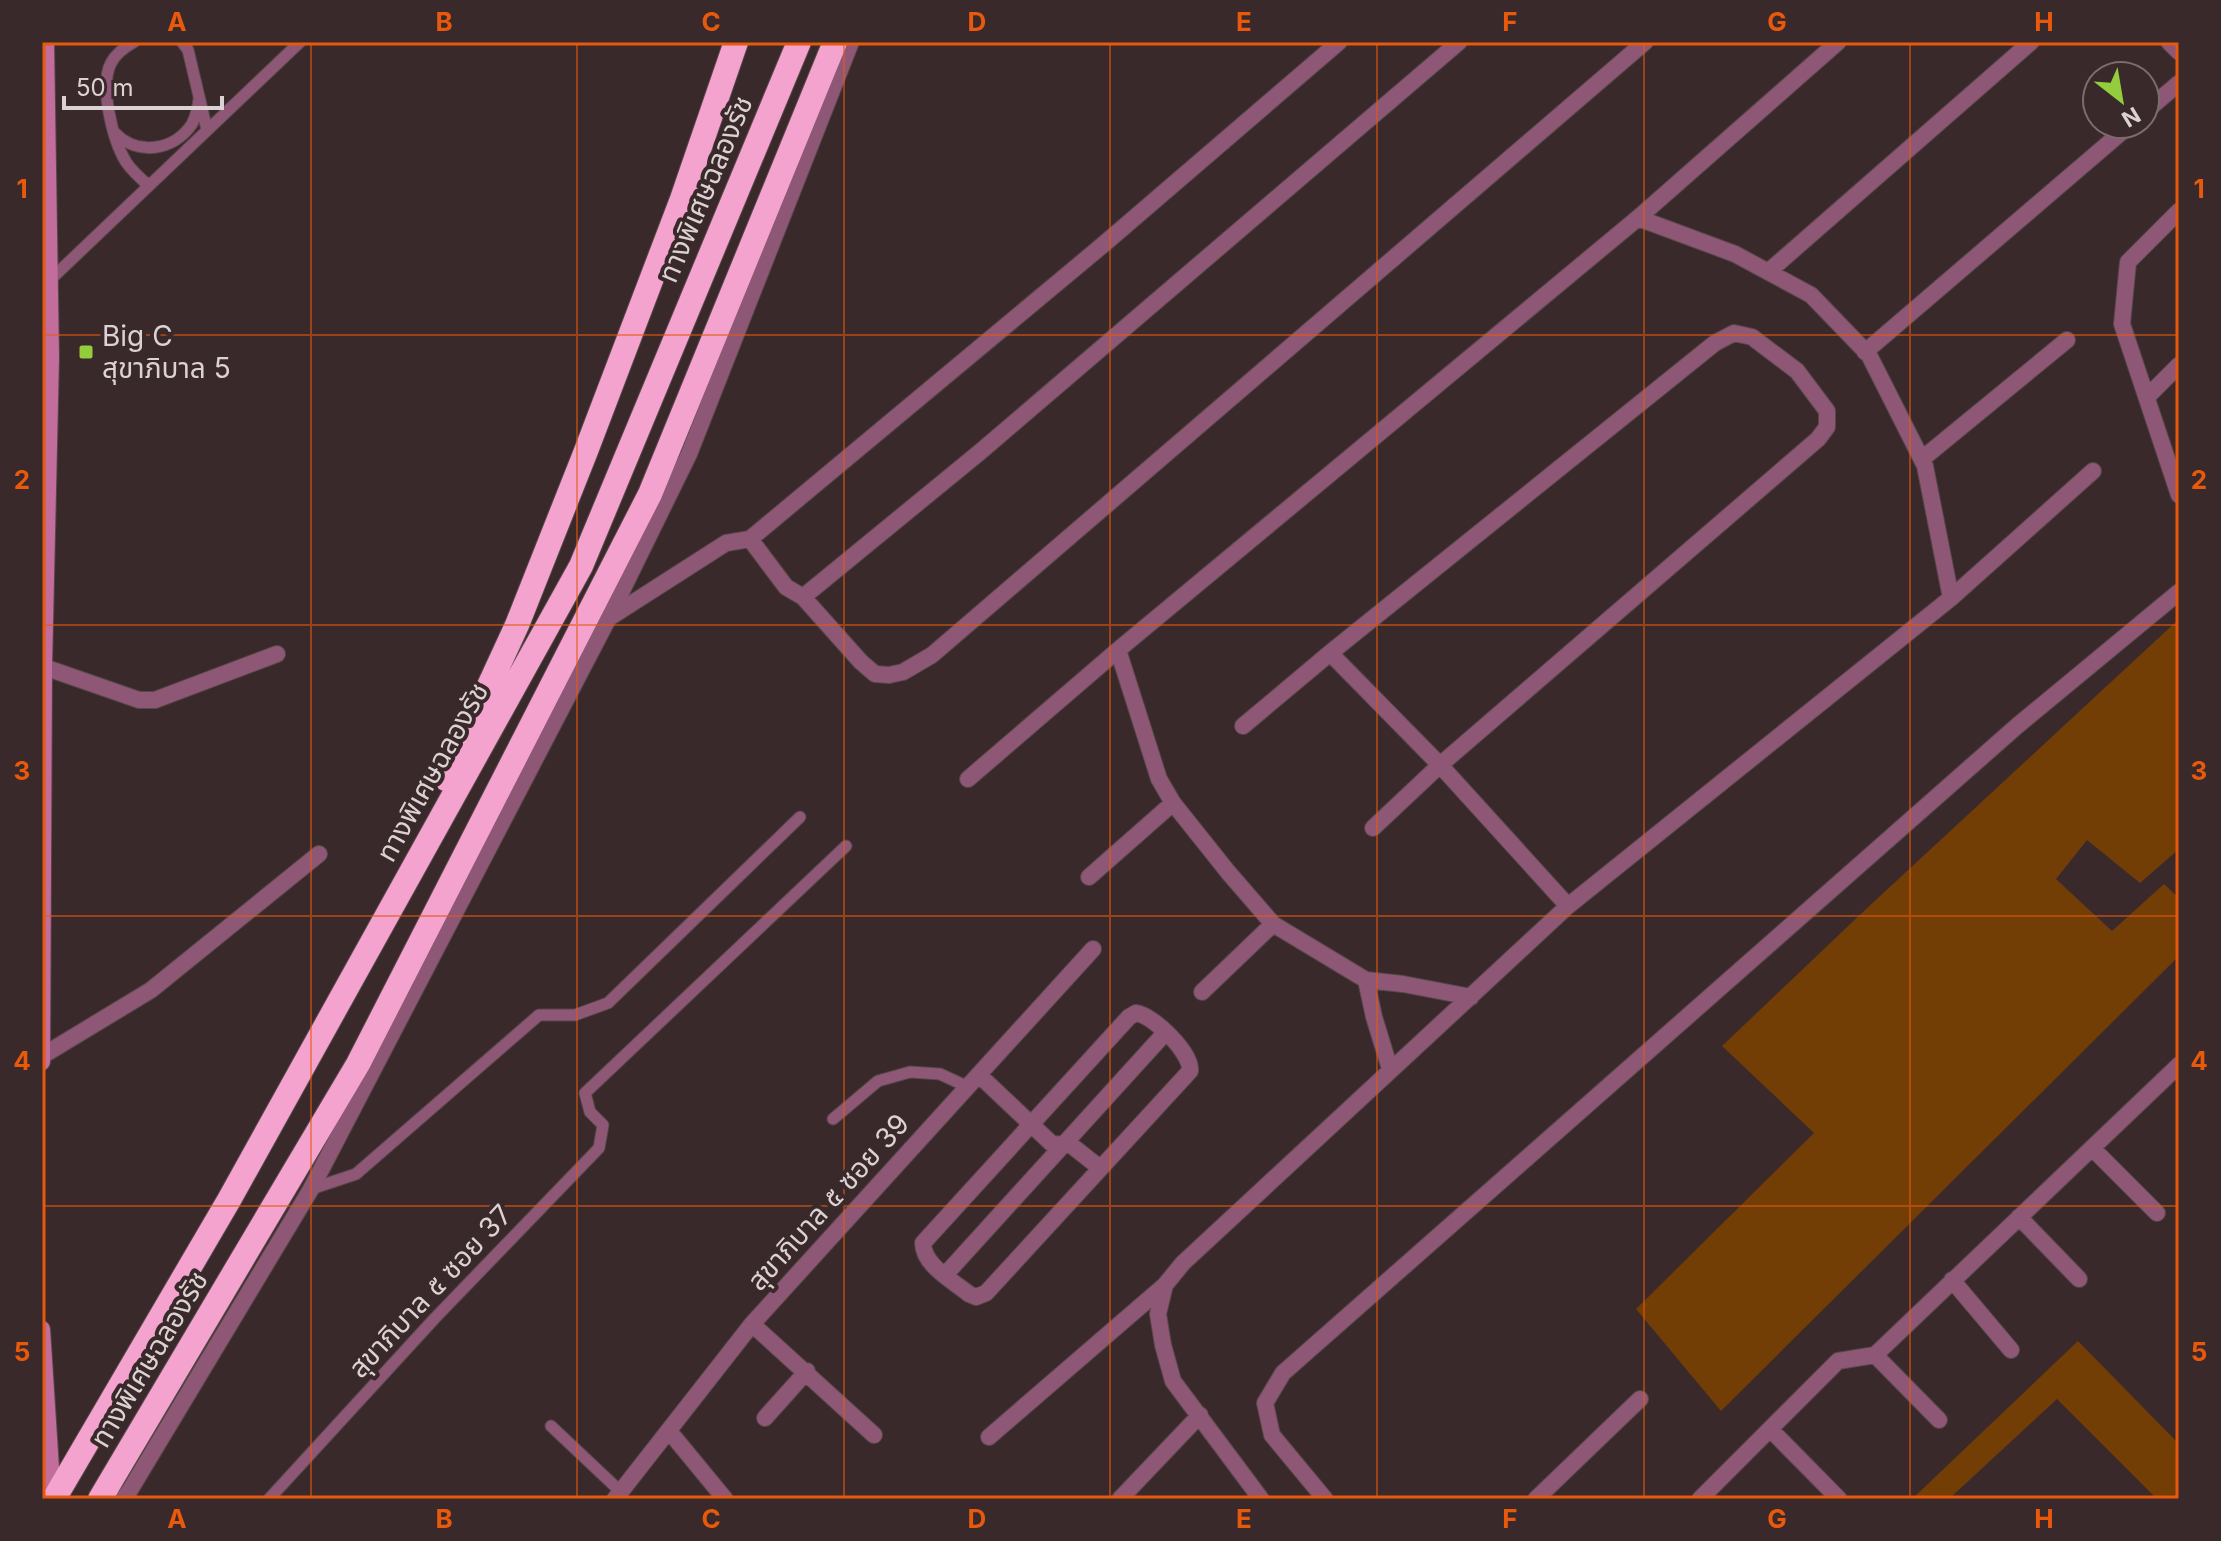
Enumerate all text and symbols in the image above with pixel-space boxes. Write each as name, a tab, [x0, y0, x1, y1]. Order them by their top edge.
text: A	[167, 6, 187, 37]
text: B	[435, 6, 453, 37]
text: C	[701, 6, 721, 37]
text: D	[968, 6, 986, 37]
text: E	[1236, 6, 1252, 37]
text: F	[1502, 6, 1518, 37]
text: G	[1767, 6, 1787, 37]
text: H	[2034, 6, 2054, 37]
scale bar	[64, 60, 222, 110]
north arrow	[2081, 60, 2161, 140]
text: 50 m	[76, 73, 134, 102]
street label: ทางพิเศษฉลองรัช	[650, 91, 760, 287]
text: N	[2117, 102, 2145, 133]
text: 1	[16, 173, 28, 204]
text: 1	[2193, 173, 2205, 204]
place label: Big C สุขาภิบาล 5	[102, 319, 231, 385]
marker: Big C สุขาภิบาล 5	[77, 343, 95, 361]
text: 2	[14, 464, 30, 495]
text: 2	[2191, 464, 2207, 495]
street label: ทางพิเศษฉลองรัช	[369, 677, 495, 867]
text: 3	[14, 755, 30, 786]
text: 3	[2191, 755, 2207, 786]
text: 4	[13, 1045, 31, 1076]
text: 4	[2190, 1045, 2208, 1076]
street label: สุขาภิบาล ๕ ซอย 39	[740, 1107, 916, 1297]
street label: สุขาภิบาล ๕ ซอย 37	[341, 1197, 519, 1385]
street label: ทางพิเศษฉลองรัช	[83, 1265, 215, 1453]
text: 5	[14, 1336, 30, 1367]
text: 5	[2191, 1336, 2207, 1367]
text: A	[167, 1503, 187, 1534]
text: B	[435, 1503, 453, 1534]
text: C	[701, 1503, 721, 1534]
text: D	[968, 1503, 986, 1534]
text: E	[1236, 1503, 1252, 1534]
text: F	[1502, 1503, 1518, 1534]
text: G	[1767, 1503, 1787, 1534]
text: H	[2034, 1503, 2054, 1534]

